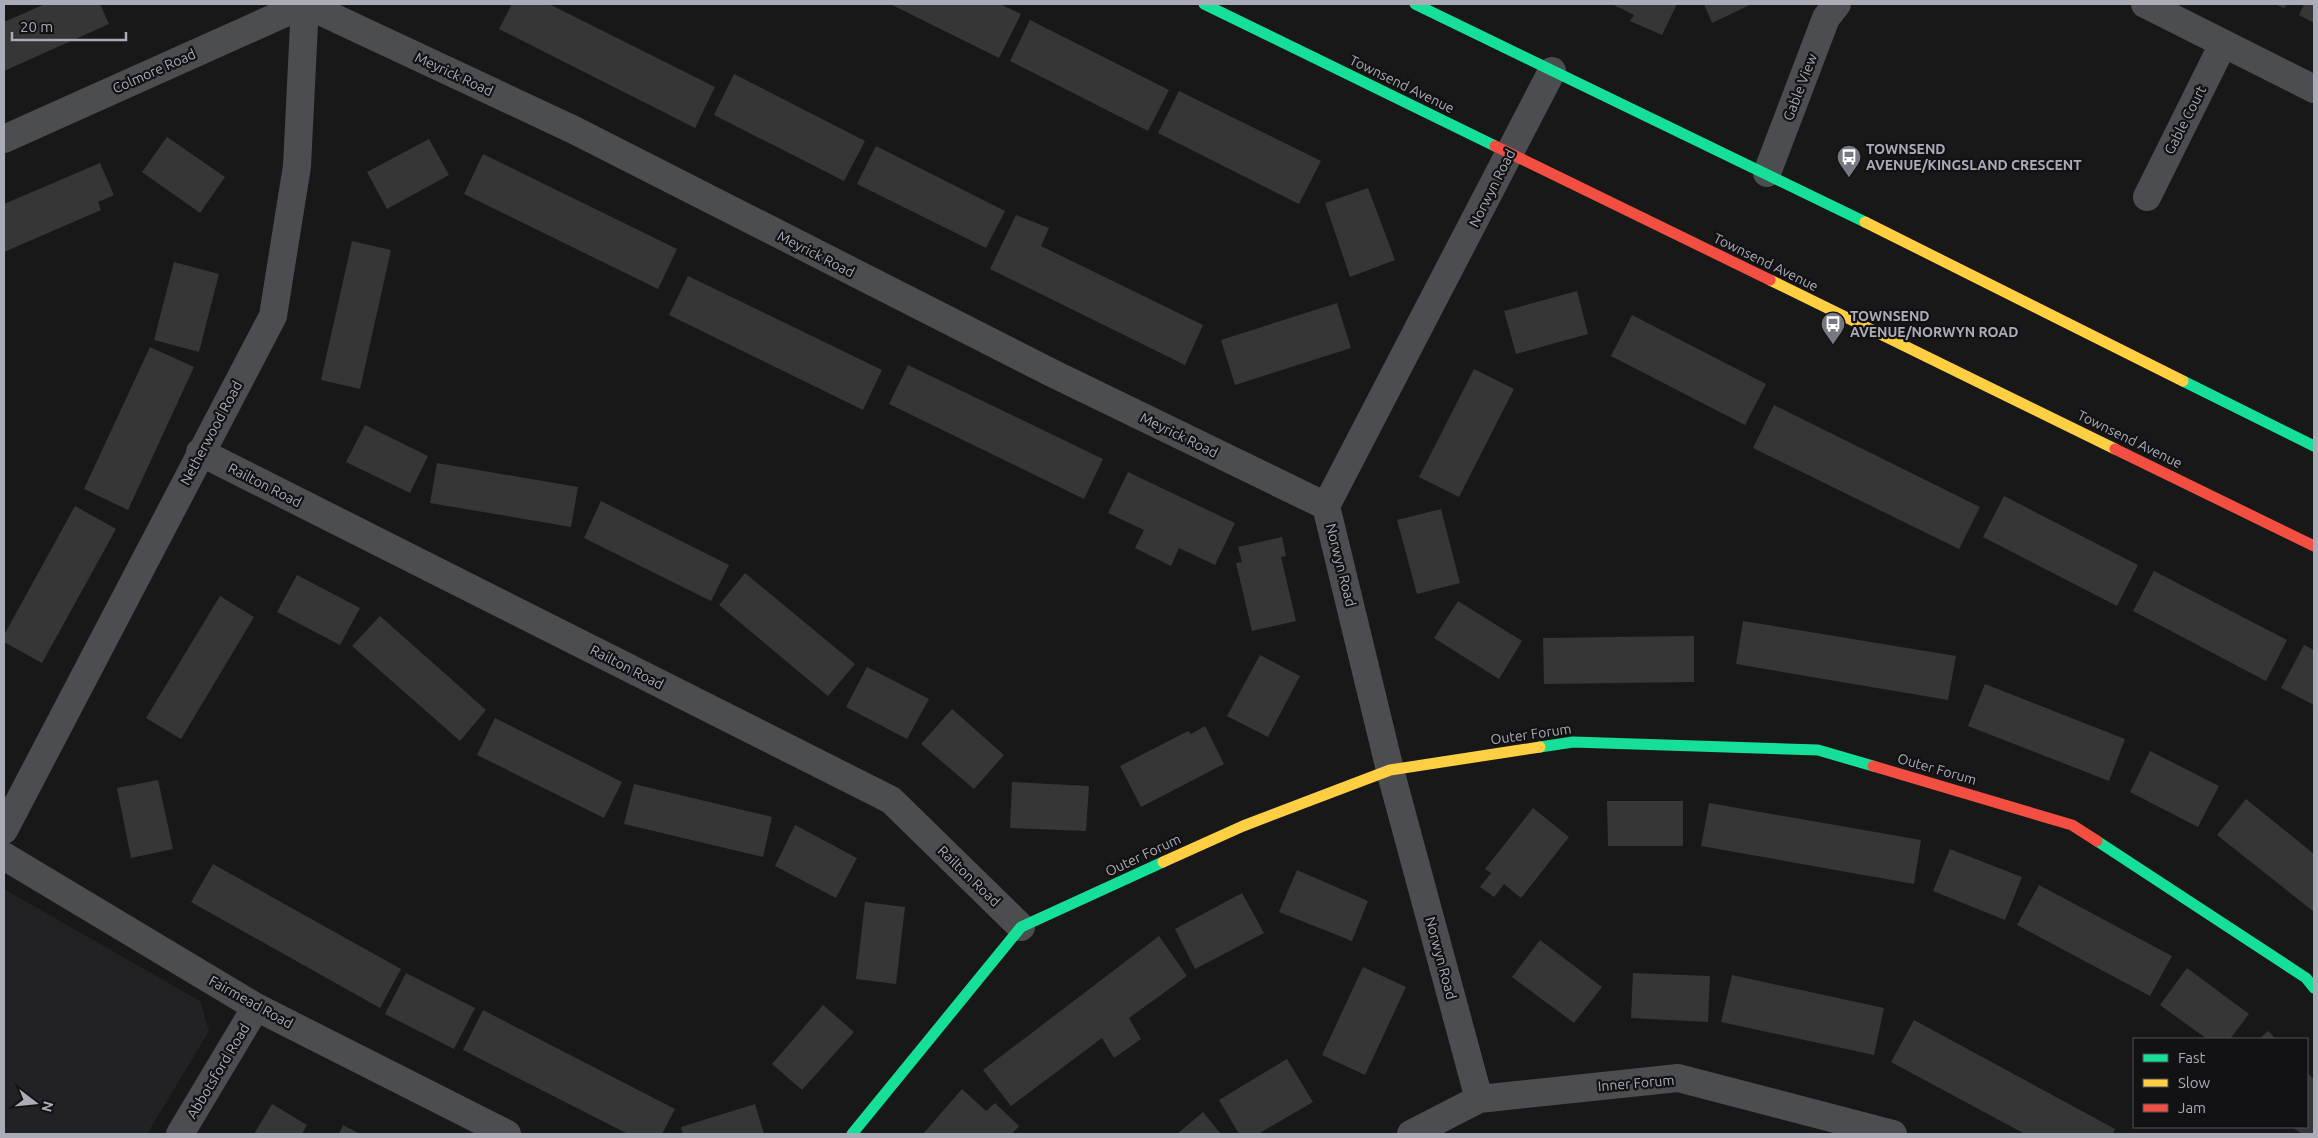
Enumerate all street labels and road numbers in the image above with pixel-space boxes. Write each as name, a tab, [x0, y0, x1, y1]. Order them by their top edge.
street label: Colmore Road	[110, 46, 198, 96]
street label: Meyrick Road	[412, 49, 496, 99]
street label: Gable View	[1780, 51, 1820, 123]
street label: Townsend Avenue	[1347, 52, 1457, 116]
street label: Gable Court	[2161, 83, 2209, 157]
street label: Norwyn Road	[1466, 146, 1518, 230]
street label: Meyrick Road	[775, 228, 857, 280]
street label: Townsend Avenue	[1711, 230, 1821, 294]
street label: Netherwood Road	[177, 378, 245, 488]
street label: Townsend Avenue	[2075, 407, 2185, 471]
street label: Meyrick Road	[1138, 409, 1220, 461]
street label: Railton Road	[226, 460, 304, 510]
street label: Norwyn Road	[1323, 522, 1359, 608]
street label: Railton Road	[588, 642, 666, 692]
street label: Outer Forum	[1490, 720, 1572, 748]
street label: Outer Forum	[1896, 750, 1978, 788]
street label: Outer Forum	[1103, 831, 1183, 879]
street label: Railton Road	[935, 842, 1003, 910]
street label: Norwyn Road	[1422, 915, 1460, 1001]
street label: Fairmead Road	[206, 972, 296, 1032]
street label: Abbotsford Road	[183, 1021, 253, 1121]
street label: Inner Forum	[1597, 1072, 1675, 1094]

